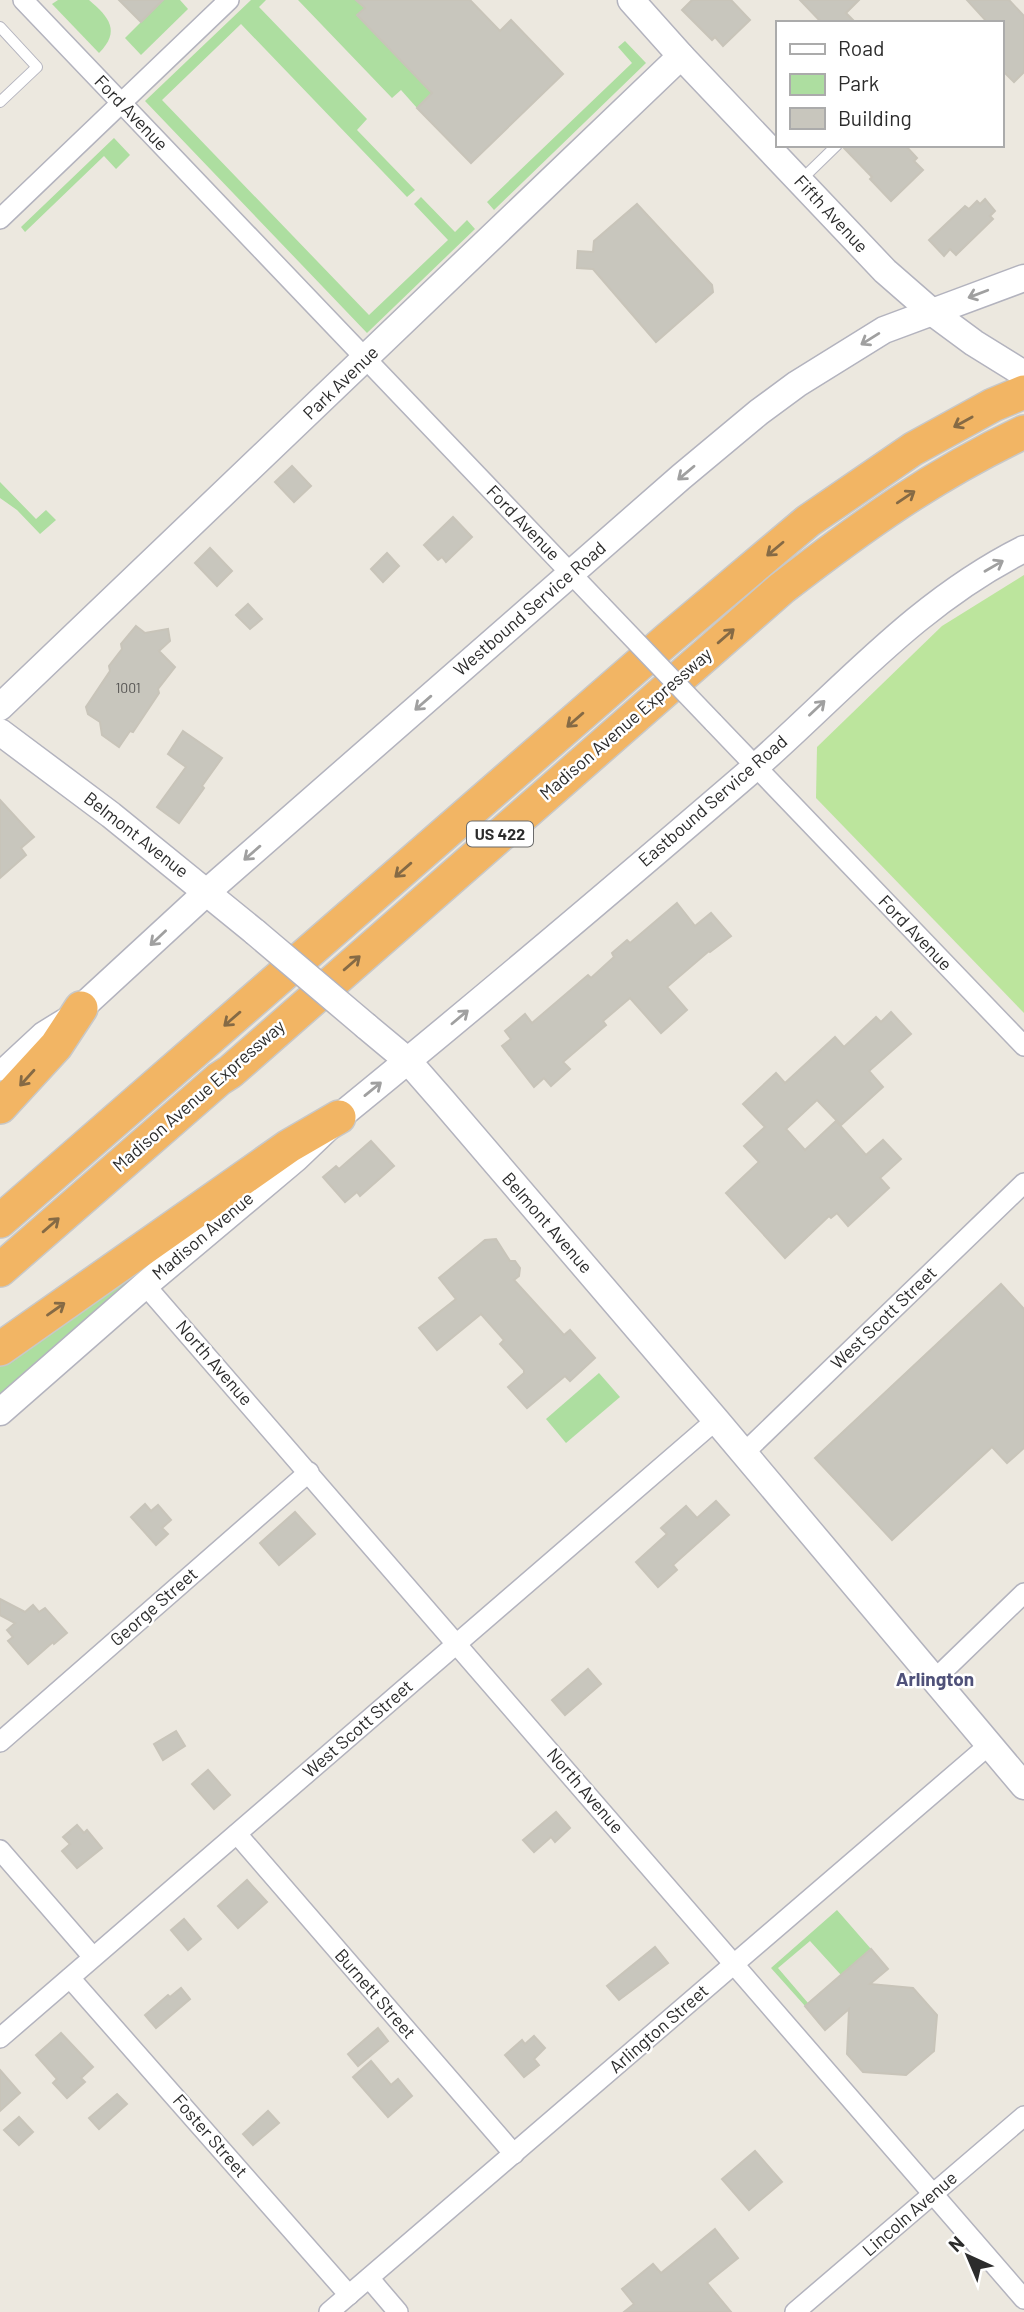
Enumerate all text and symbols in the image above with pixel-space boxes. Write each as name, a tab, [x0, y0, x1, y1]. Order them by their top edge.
legend	[776, 21, 1003, 147]
text: Road	[838, 35, 884, 60]
street label: Ford Avenue	[90, 70, 173, 155]
text: Park	[838, 70, 879, 95]
text: Building	[838, 105, 912, 130]
street label: Fifth Avenue	[790, 170, 873, 257]
one-way arrow	[968, 289, 989, 302]
one-way arrow	[860, 332, 880, 346]
street label: Park Avenue	[298, 341, 383, 424]
one-way arrow	[953, 415, 973, 429]
one-way arrow	[678, 465, 696, 481]
street label: Ford Avenue	[482, 480, 565, 565]
one-way arrow	[896, 490, 915, 504]
street label: Westbound Service Road	[449, 536, 610, 680]
one-way arrow	[766, 541, 784, 557]
one-way arrow	[983, 559, 1003, 573]
one-way arrow	[717, 628, 735, 644]
street label: Madison Avenue Expressway	[535, 642, 716, 804]
house number: 1001	[115, 679, 141, 696]
one-way arrow	[414, 695, 432, 711]
one-way arrow	[808, 700, 825, 717]
one-way arrow	[566, 712, 584, 728]
street label: Eastbound Service Road	[633, 730, 791, 871]
street label: Belmont Avenue	[80, 787, 193, 882]
road number: US 422	[467, 821, 533, 846]
one-way arrow	[243, 845, 261, 861]
one-way arrow	[394, 862, 412, 878]
street label: Ford Avenue	[874, 890, 957, 975]
one-way arrow	[150, 929, 167, 946]
one-way arrow	[343, 955, 361, 971]
one-way arrow	[450, 1009, 468, 1025]
one-way arrow	[223, 1011, 241, 1027]
street label: Madison Avenue Expressway	[108, 1014, 289, 1176]
one-way arrow	[18, 1069, 35, 1086]
one-way arrow	[364, 1081, 382, 1097]
street label: Belmont Avenue	[498, 1167, 598, 1277]
street label: Madison Avenue	[147, 1186, 257, 1284]
one-way arrow	[42, 1217, 60, 1233]
street label: West Scott Street	[826, 1261, 941, 1373]
one-way arrow	[46, 1302, 65, 1316]
street label: North Avenue	[172, 1315, 258, 1410]
street label: George Street	[105, 1562, 202, 1650]
district label: Arlington	[896, 1667, 974, 1690]
street label: West Scott Street	[298, 1675, 417, 1782]
street label: North Avenue	[543, 1743, 629, 1838]
street label: Burnett Street	[331, 1944, 421, 2043]
street label: Arlington Street	[604, 1979, 712, 2077]
street label: Foster Street	[169, 2089, 253, 2181]
street label: Lincoln Avenue	[858, 2166, 961, 2260]
north arrow	[933, 2221, 1003, 2291]
text: N	[943, 2231, 968, 2256]

